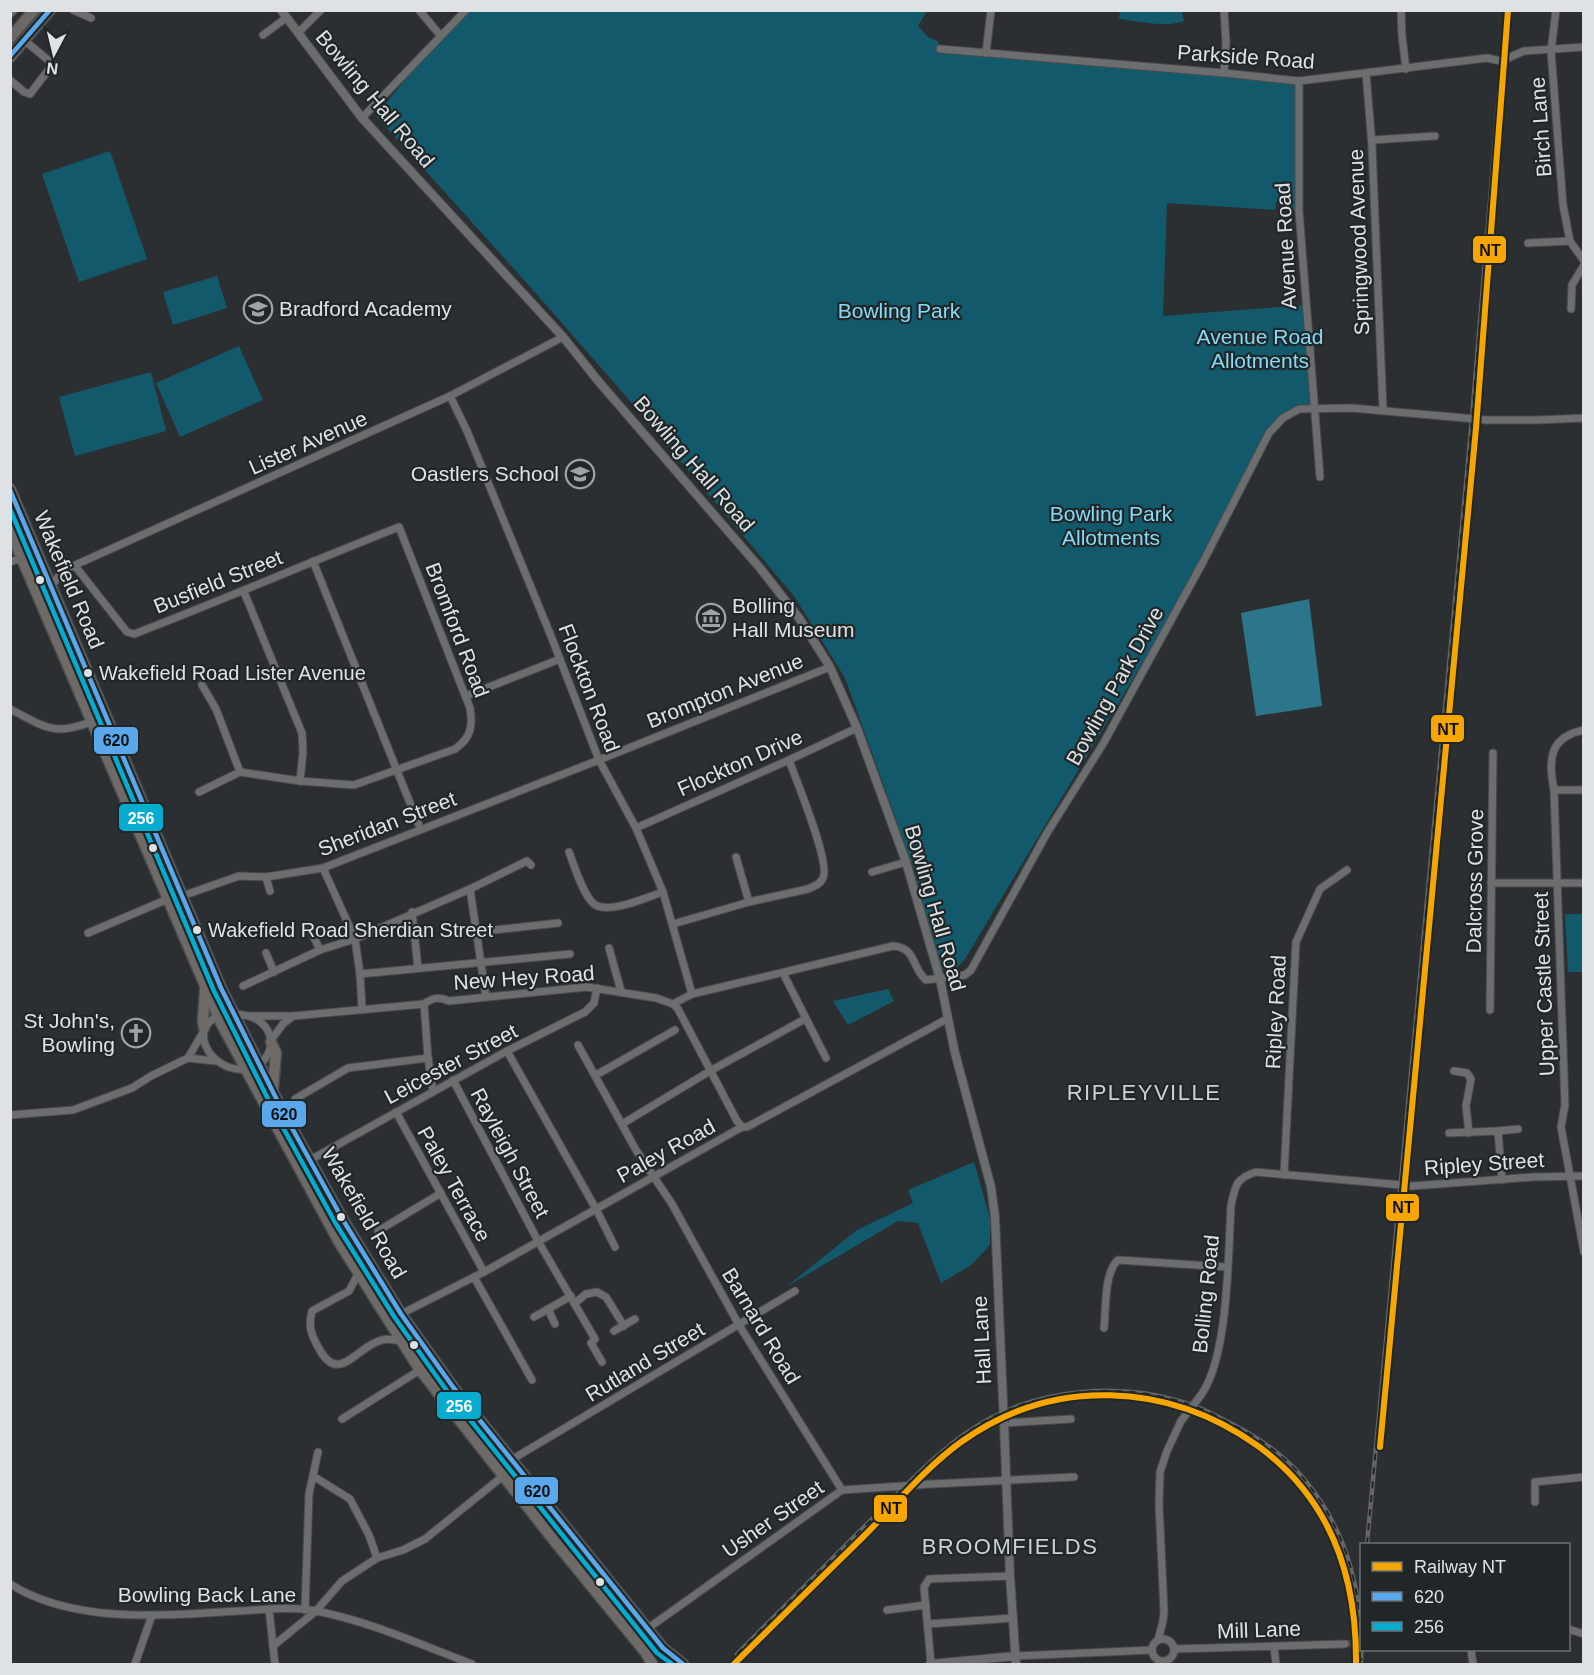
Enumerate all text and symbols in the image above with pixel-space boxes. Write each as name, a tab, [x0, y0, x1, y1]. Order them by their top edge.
north arrow	[24, 24, 84, 84]
street label: Bowling Hall Road	[311, 26, 439, 172]
street label: Parkside Road	[1177, 40, 1316, 73]
text: N	[45, 59, 59, 78]
street label: Birch Lane	[1526, 76, 1555, 178]
street label: Springwood Avenue	[1344, 148, 1373, 336]
street label: Avenue Road	[1271, 182, 1300, 310]
line badge: NT	[1472, 235, 1507, 264]
text: NT	[1479, 242, 1501, 259]
school or university icon: Bradford Academy	[242, 293, 274, 325]
place label: Bradford Academy	[279, 297, 452, 320]
park label: Bowling Park	[838, 299, 961, 322]
park label: Avenue Road Allotments	[1197, 325, 1323, 372]
street label: Bowling Hall Road	[629, 391, 759, 536]
street label: Lister Avenue	[245, 406, 370, 479]
school or university icon: Oastlers School	[564, 458, 596, 490]
place label: Oastlers School	[411, 462, 559, 485]
park label: Bowling Park Allotments	[1050, 502, 1173, 549]
street label: Wakefield Road	[30, 507, 109, 652]
street label: Busfield Street	[150, 545, 286, 618]
street label: Bromford Road	[421, 559, 494, 700]
unlabelled marker	[34, 574, 46, 586]
place label: Bolling Hall Museum	[732, 594, 855, 641]
museum icon: Bolling Hall Museum	[695, 602, 727, 634]
street label: Bowling Park Drive	[1062, 603, 1168, 769]
street label: Flockton Road	[554, 620, 624, 755]
street label: Brompton Avenue	[643, 649, 806, 732]
place label: Wakefield Road Lister Avenue	[99, 662, 366, 684]
marker: Wakefield Road Lister Avenue	[82, 667, 94, 679]
line badge: NT	[1430, 714, 1465, 743]
text: NT	[1437, 721, 1459, 738]
street label: Flockton Drive	[674, 725, 806, 800]
line badge: 620	[93, 726, 139, 755]
text: 620	[103, 732, 129, 749]
street label: Sheridan Street	[315, 787, 459, 860]
line badge: 256	[118, 803, 164, 832]
street label: Dalcross Grove	[1462, 808, 1487, 954]
text: 256	[128, 810, 154, 827]
street label: Bowling Hall Road	[901, 822, 970, 994]
unlabelled marker	[147, 842, 159, 854]
street label: Upper Castle Street	[1529, 891, 1558, 1077]
place label: Wakefield Road Sherdian Street	[208, 919, 493, 941]
marker: Wakefield Road Sherdian Street	[191, 924, 203, 936]
street label: Ripley Road	[1261, 954, 1290, 1070]
street label: New Hey Road	[453, 961, 595, 994]
place label: St John's, Bowling	[23, 1009, 115, 1056]
church icon: St John's, Bowling	[120, 1017, 152, 1049]
street label: Leicester Street	[380, 1019, 521, 1108]
district label: RIPLEYVILLE	[1067, 1080, 1221, 1105]
street label: Rayleigh Street	[467, 1084, 554, 1222]
line badge: 620	[261, 1100, 307, 1128]
text: 620	[271, 1106, 297, 1123]
street label: Paley Road	[613, 1114, 719, 1187]
street label: Paley Terrace	[413, 1122, 496, 1245]
street label: Wakefield Road	[318, 1143, 411, 1282]
street label: Ripley Street	[1423, 1148, 1545, 1179]
line badge: NT	[1385, 1193, 1420, 1222]
text: NT	[1392, 1199, 1414, 1216]
unlabelled marker	[335, 1211, 347, 1223]
street label: Bolling Road	[1188, 1234, 1223, 1354]
street label: Barnard Road	[718, 1264, 805, 1388]
street label: Hall Lane	[968, 1295, 995, 1385]
street label: Rutland Street	[581, 1317, 708, 1406]
unlabelled marker	[408, 1339, 420, 1351]
line badge: 256	[436, 1391, 482, 1420]
text: 256	[446, 1398, 472, 1415]
street label: Usher Street	[718, 1475, 828, 1562]
line badge: 620	[514, 1476, 559, 1505]
text: 620	[524, 1483, 550, 1500]
line badge: NT	[873, 1494, 908, 1523]
text: NT	[880, 1500, 902, 1517]
district label: BROOMFIELDS	[922, 1534, 1098, 1559]
legend	[1360, 1543, 1570, 1651]
text: Railway NT	[1414, 1557, 1506, 1577]
unlabelled marker	[594, 1576, 606, 1588]
street label: Bowling Back Lane	[118, 1583, 296, 1606]
text: 620	[1414, 1587, 1444, 1607]
street label: Mill Lane	[1217, 1617, 1301, 1642]
text: 256	[1414, 1617, 1444, 1637]

